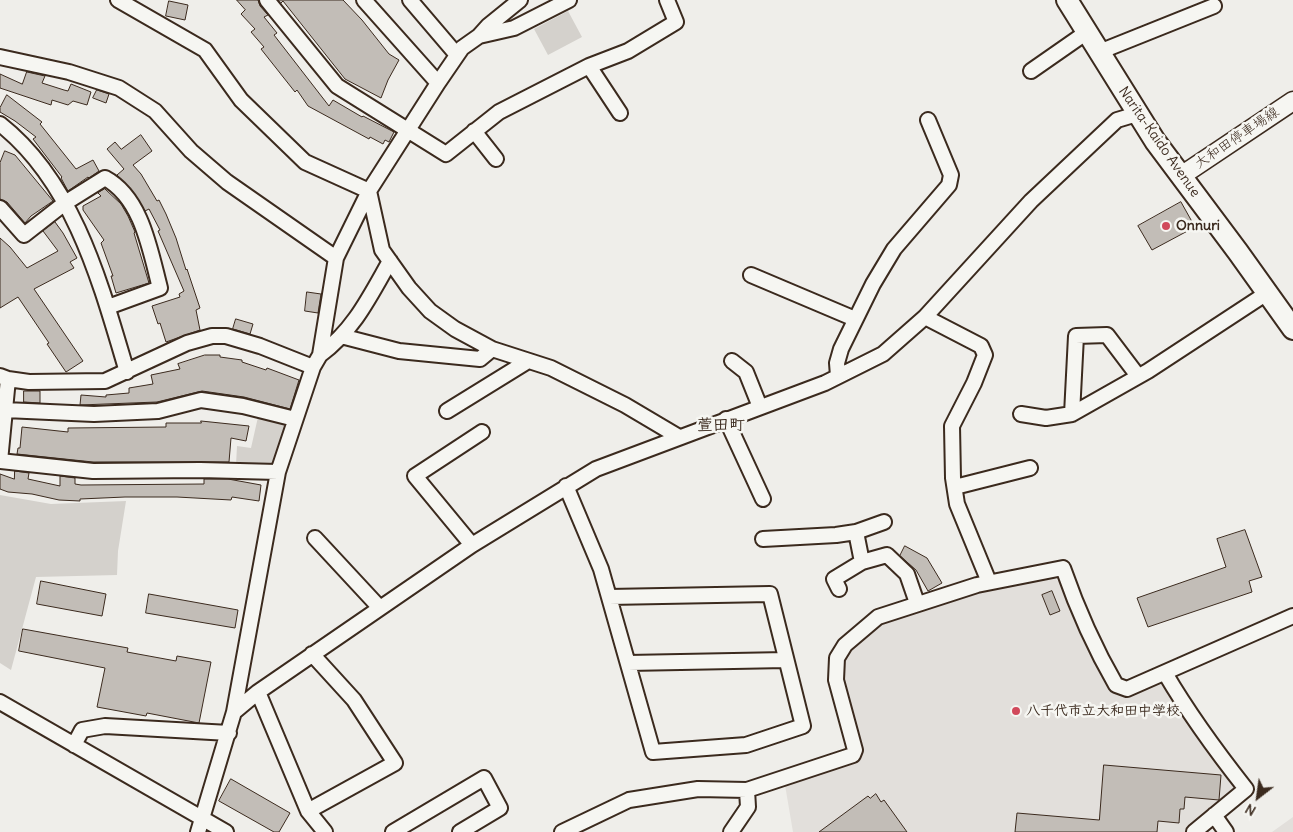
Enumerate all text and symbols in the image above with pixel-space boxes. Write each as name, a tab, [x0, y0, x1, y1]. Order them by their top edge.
street label: Narita-Kaido Avenue	[1115, 84, 1203, 200]
street label: 大和田停車場線	[1192, 104, 1282, 172]
place label: Onnuri	[1176, 218, 1220, 234]
marker: Onnuri	[1160, 220, 1172, 232]
district label: 萱田町	[697, 415, 745, 435]
place label: 八千代市立大和田中学校	[1026, 703, 1180, 719]
marker: 八千代市立大和田中学校	[1010, 705, 1022, 717]
north arrow	[1233, 772, 1283, 822]
text: N	[1242, 800, 1259, 820]

